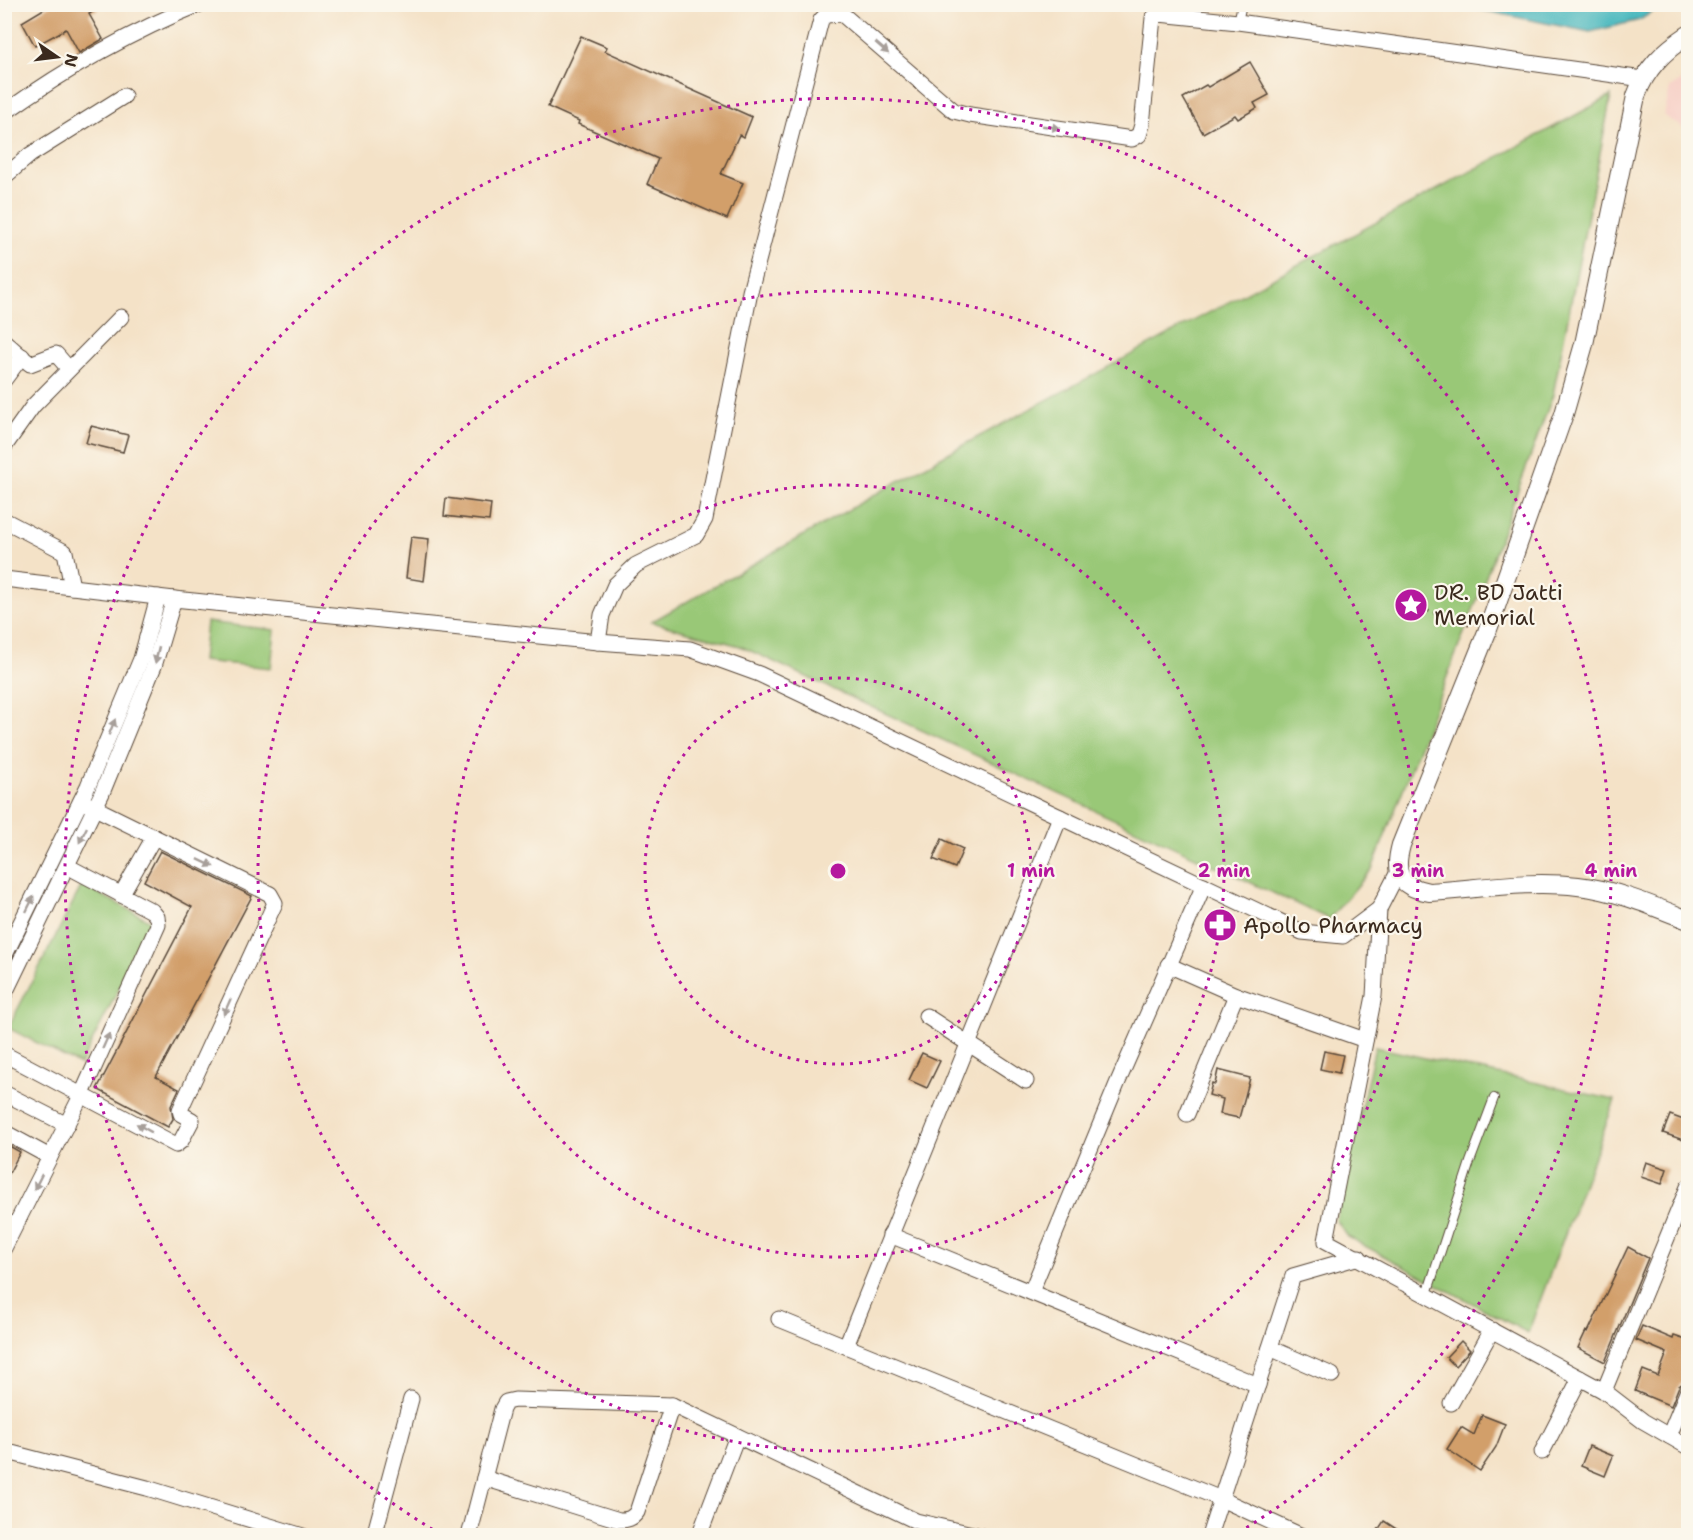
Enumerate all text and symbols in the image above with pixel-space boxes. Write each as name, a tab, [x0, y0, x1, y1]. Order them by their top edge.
north arrow	[27, 27, 87, 87]
one-way arrow	[874, 41, 889, 55]
text: N	[59, 52, 83, 69]
one-way arrow	[1042, 123, 1061, 132]
place label: DR. BD Jatti Memorial	[1434, 578, 1563, 632]
place icon: DR. BD Jatti Memorial	[1393, 587, 1429, 623]
one-way arrow	[152, 646, 162, 664]
one-way arrow	[107, 718, 117, 736]
one-way arrow	[78, 826, 87, 843]
one-way arrow	[198, 858, 215, 868]
text: 1 min	[1007, 859, 1055, 883]
text: 2 min	[1198, 859, 1250, 883]
text: 3 min	[1392, 859, 1444, 883]
text: 4 min	[1585, 859, 1637, 883]
centre of rings	[828, 861, 848, 881]
one-way arrow	[26, 896, 35, 913]
pharmacy icon: Apollo Pharmacy	[1202, 907, 1238, 943]
place label: Apollo Pharmacy	[1243, 911, 1423, 940]
one-way arrow	[222, 998, 232, 1016]
one-way arrow	[101, 1031, 111, 1049]
one-way arrow	[136, 1123, 153, 1133]
one-way arrow	[33, 1173, 42, 1190]

